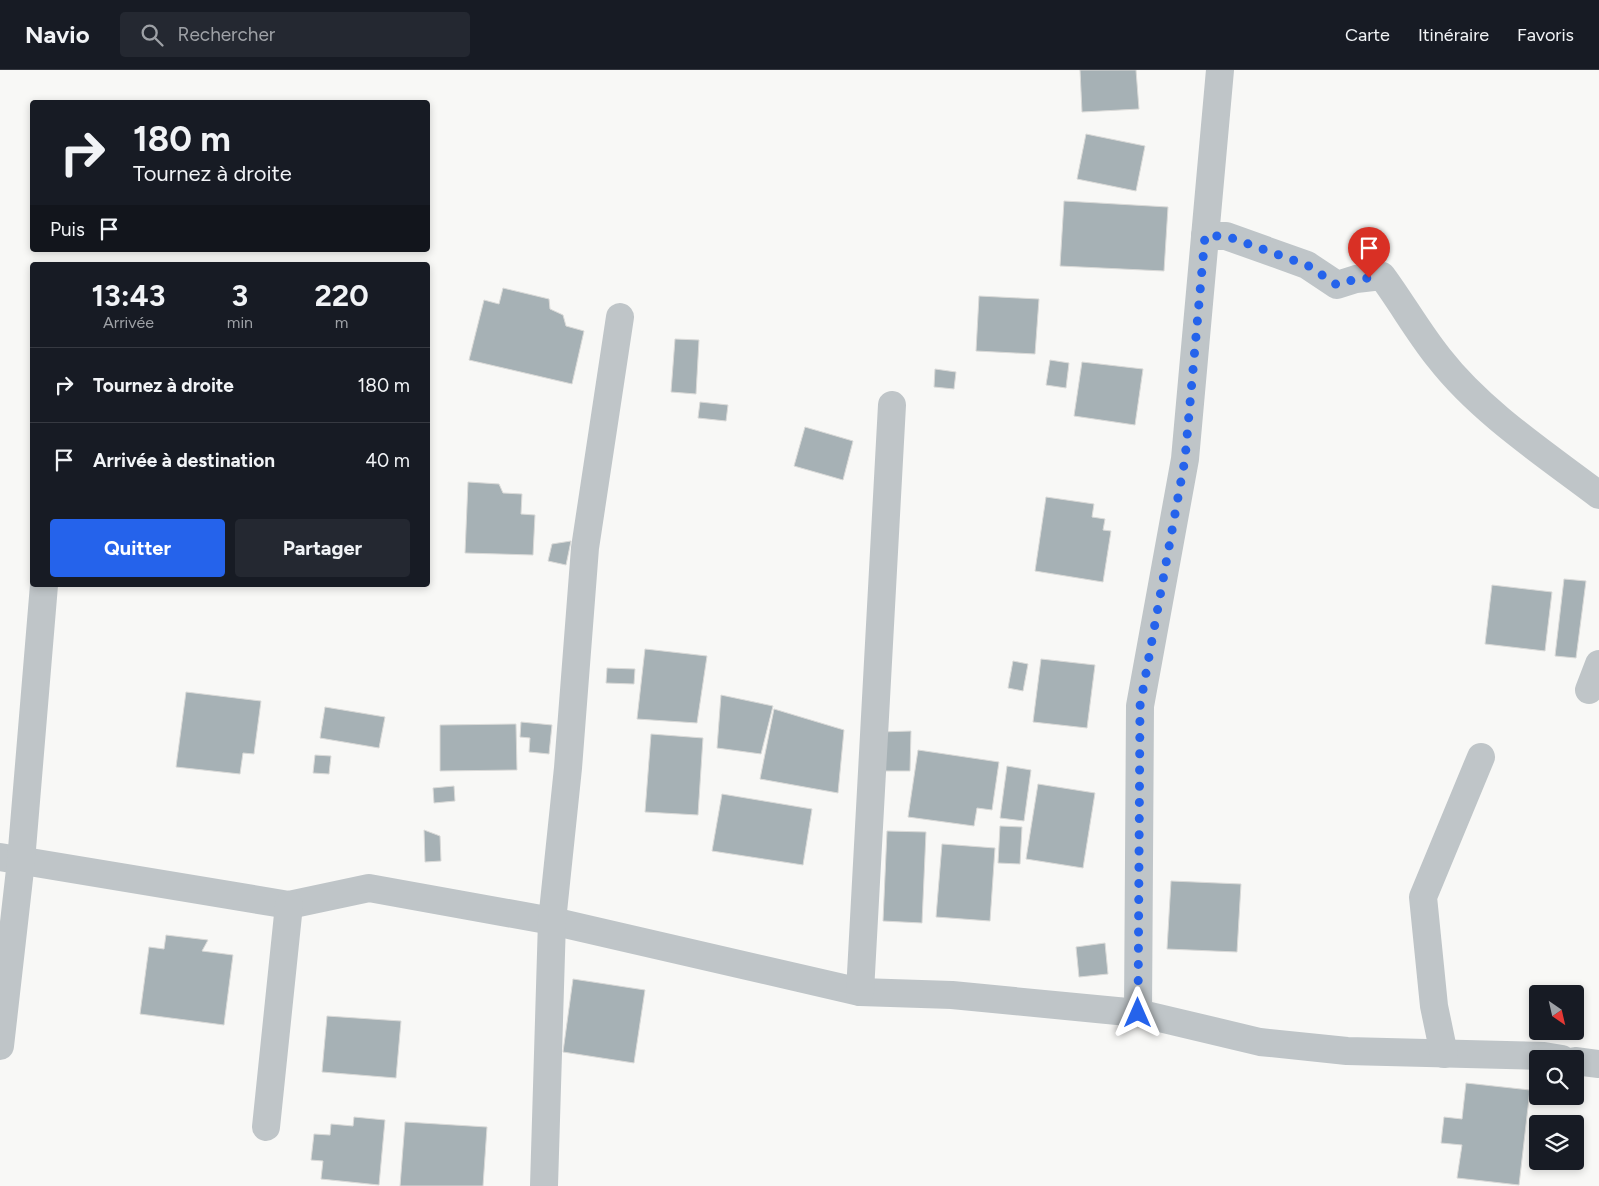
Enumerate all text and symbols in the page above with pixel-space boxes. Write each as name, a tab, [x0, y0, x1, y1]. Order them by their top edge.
search box	[120, 12, 470, 57]
text: Navio	[25, 20, 90, 49]
icon: search	[138, 21, 166, 49]
text: Rechercher	[178, 23, 275, 46]
text: Carte	[1345, 24, 1390, 46]
text: Itinéraire	[1418, 24, 1489, 46]
text: Favoris	[1517, 24, 1574, 46]
text: 180 m	[133, 118, 231, 160]
icon: right	[50, 120, 115, 185]
text: Tournez à droite	[133, 160, 292, 187]
icon: arrive	[95, 215, 123, 243]
text: Puis	[50, 218, 85, 241]
pin	[1348, 227, 1390, 278]
icon: arrive	[1355, 234, 1383, 262]
text: 13:43	[91, 277, 165, 314]
text: 3	[232, 277, 248, 314]
text: 220	[314, 277, 369, 314]
text: Arrivée	[103, 313, 154, 332]
text: min	[227, 313, 253, 332]
text: m	[335, 313, 348, 332]
icon: right	[50, 371, 78, 399]
text: Tournez à droite	[93, 374, 234, 397]
text: 180 m	[357, 374, 410, 397]
icon: arrive	[50, 446, 78, 474]
text: Arrivée à destination	[93, 449, 275, 472]
text: 40 m	[365, 449, 410, 472]
button: Quitter	[50, 519, 225, 577]
button: Partager	[235, 519, 410, 577]
north arrow	[1529, 985, 1584, 1040]
map controls	[1529, 985, 1584, 1170]
position arrow	[1111, 986, 1163, 1038]
button: search	[1529, 1050, 1584, 1105]
button: layers	[1529, 1115, 1584, 1170]

